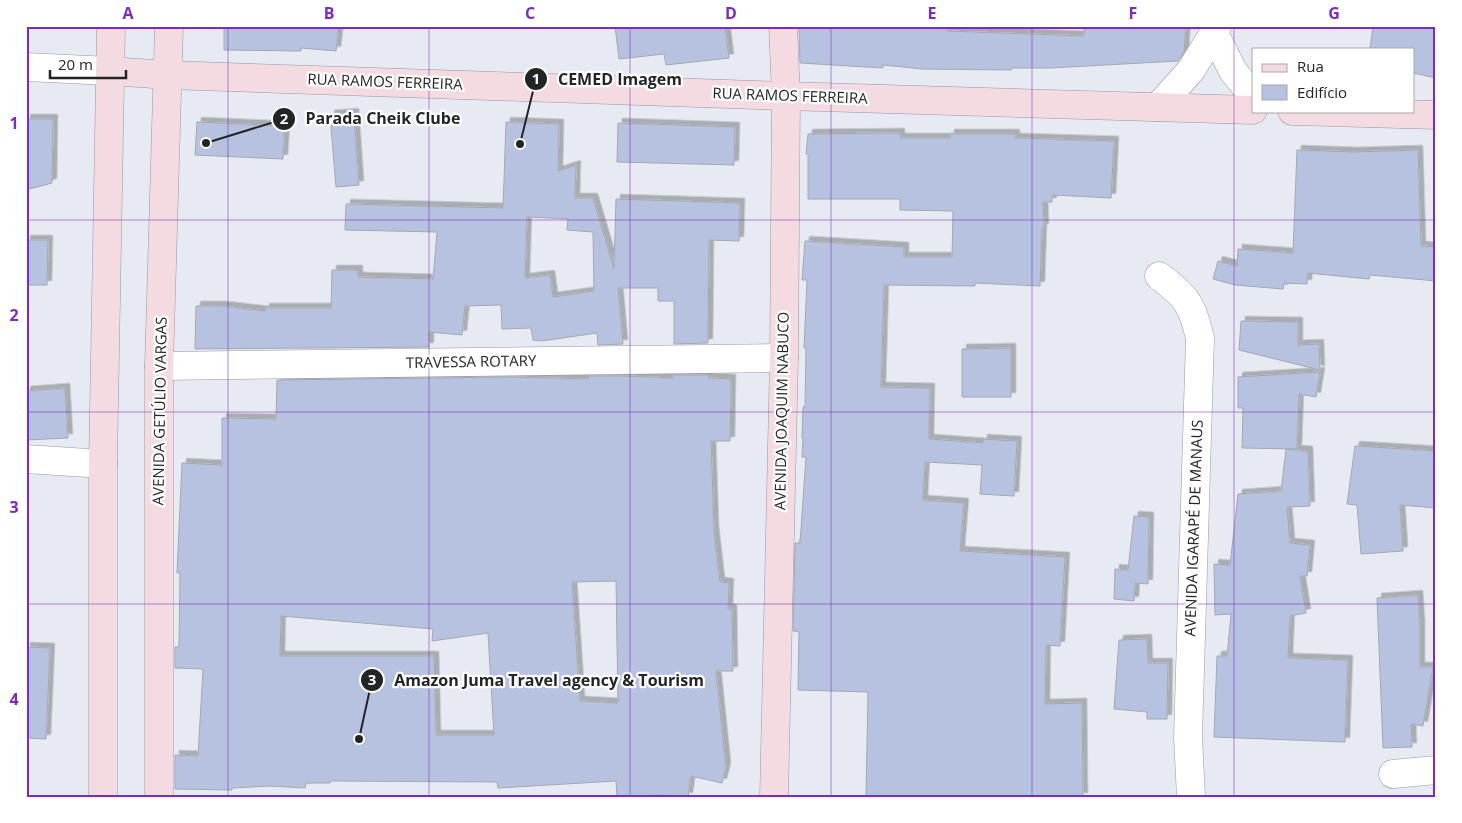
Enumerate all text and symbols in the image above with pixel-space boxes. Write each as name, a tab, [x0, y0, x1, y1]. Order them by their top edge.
text: A	[122, 2, 134, 24]
text: B	[324, 2, 334, 24]
text: C	[525, 2, 535, 24]
text: D	[725, 2, 737, 24]
text: E	[928, 2, 937, 24]
text: F	[1129, 2, 1137, 24]
text: G	[1328, 2, 1340, 24]
scale bar	[50, 48, 126, 80]
legend	[1252, 48, 1414, 112]
text: 20 m	[58, 54, 93, 74]
text: Rua	[1297, 56, 1324, 76]
callout: CEMED Imagem	[523, 64, 692, 95]
street label: RUA RAMOS FERREIRA	[307, 68, 464, 94]
text: 1	[532, 68, 540, 88]
text: CEMED Imagem	[558, 68, 682, 90]
street label: RUA RAMOS FERREIRA	[712, 82, 869, 108]
text: Edifício	[1297, 82, 1347, 102]
callout: Parada Cheik Clube	[271, 103, 471, 134]
text: Parada Cheik Clube	[306, 107, 460, 129]
text: 2	[280, 108, 289, 128]
text: 1	[9, 112, 19, 134]
text: 2	[9, 304, 19, 326]
street label: AVENIDA JOAQUIM NABUCO	[769, 312, 793, 510]
street label: AVENIDA GETÚLIO VARGAS	[147, 316, 171, 506]
street label: TRAVESSA ROTARY	[406, 350, 537, 372]
street label: AVENIDA IGARAPÉ DE MANAUS	[1179, 419, 1207, 637]
text: 3	[9, 496, 19, 518]
callout: Amazon Juma Travel agency & Tourism	[359, 664, 714, 695]
text: 3	[368, 669, 376, 689]
text: Amazon Juma Travel agency & Tourism	[394, 669, 704, 691]
text: 4	[9, 688, 19, 710]

